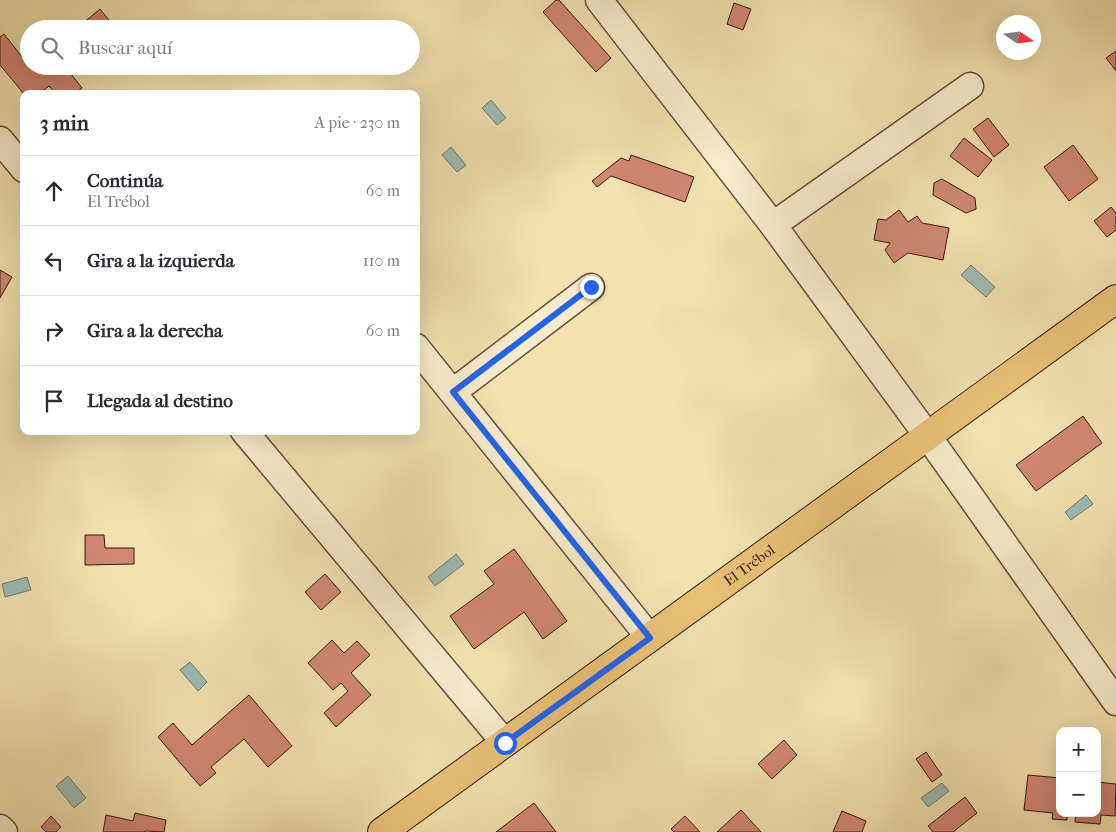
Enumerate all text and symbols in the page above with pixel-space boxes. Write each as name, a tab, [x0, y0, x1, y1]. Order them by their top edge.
north arrow	[996, 15, 1041, 60]
search box	[20, 20, 420, 75]
icon: search	[38, 34, 66, 62]
text: Buscar aquí	[78, 37, 172, 59]
text: 3 min	[40, 111, 89, 135]
text: A pie · 230 m	[315, 113, 400, 132]
text: Continúa	[87, 170, 163, 192]
icon: ahead	[40, 177, 68, 205]
text: 60 m	[366, 181, 400, 200]
text: El Trébol	[87, 192, 150, 211]
icon: left	[40, 247, 68, 275]
text: Gira a la izquierda	[87, 250, 234, 272]
text: 110 m	[363, 251, 400, 270]
route end	[580, 276, 603, 299]
icon: right	[40, 317, 68, 345]
text: Gira a la derecha	[87, 320, 223, 342]
text: 60 m	[366, 321, 400, 340]
icon: arrive	[40, 387, 68, 415]
text: Llegada al destino	[87, 390, 233, 412]
street label: El Trébol	[720, 541, 778, 590]
map controls	[1056, 727, 1101, 817]
button: +	[1056, 727, 1101, 772]
route start	[494, 732, 517, 755]
button: −	[1056, 772, 1101, 817]

